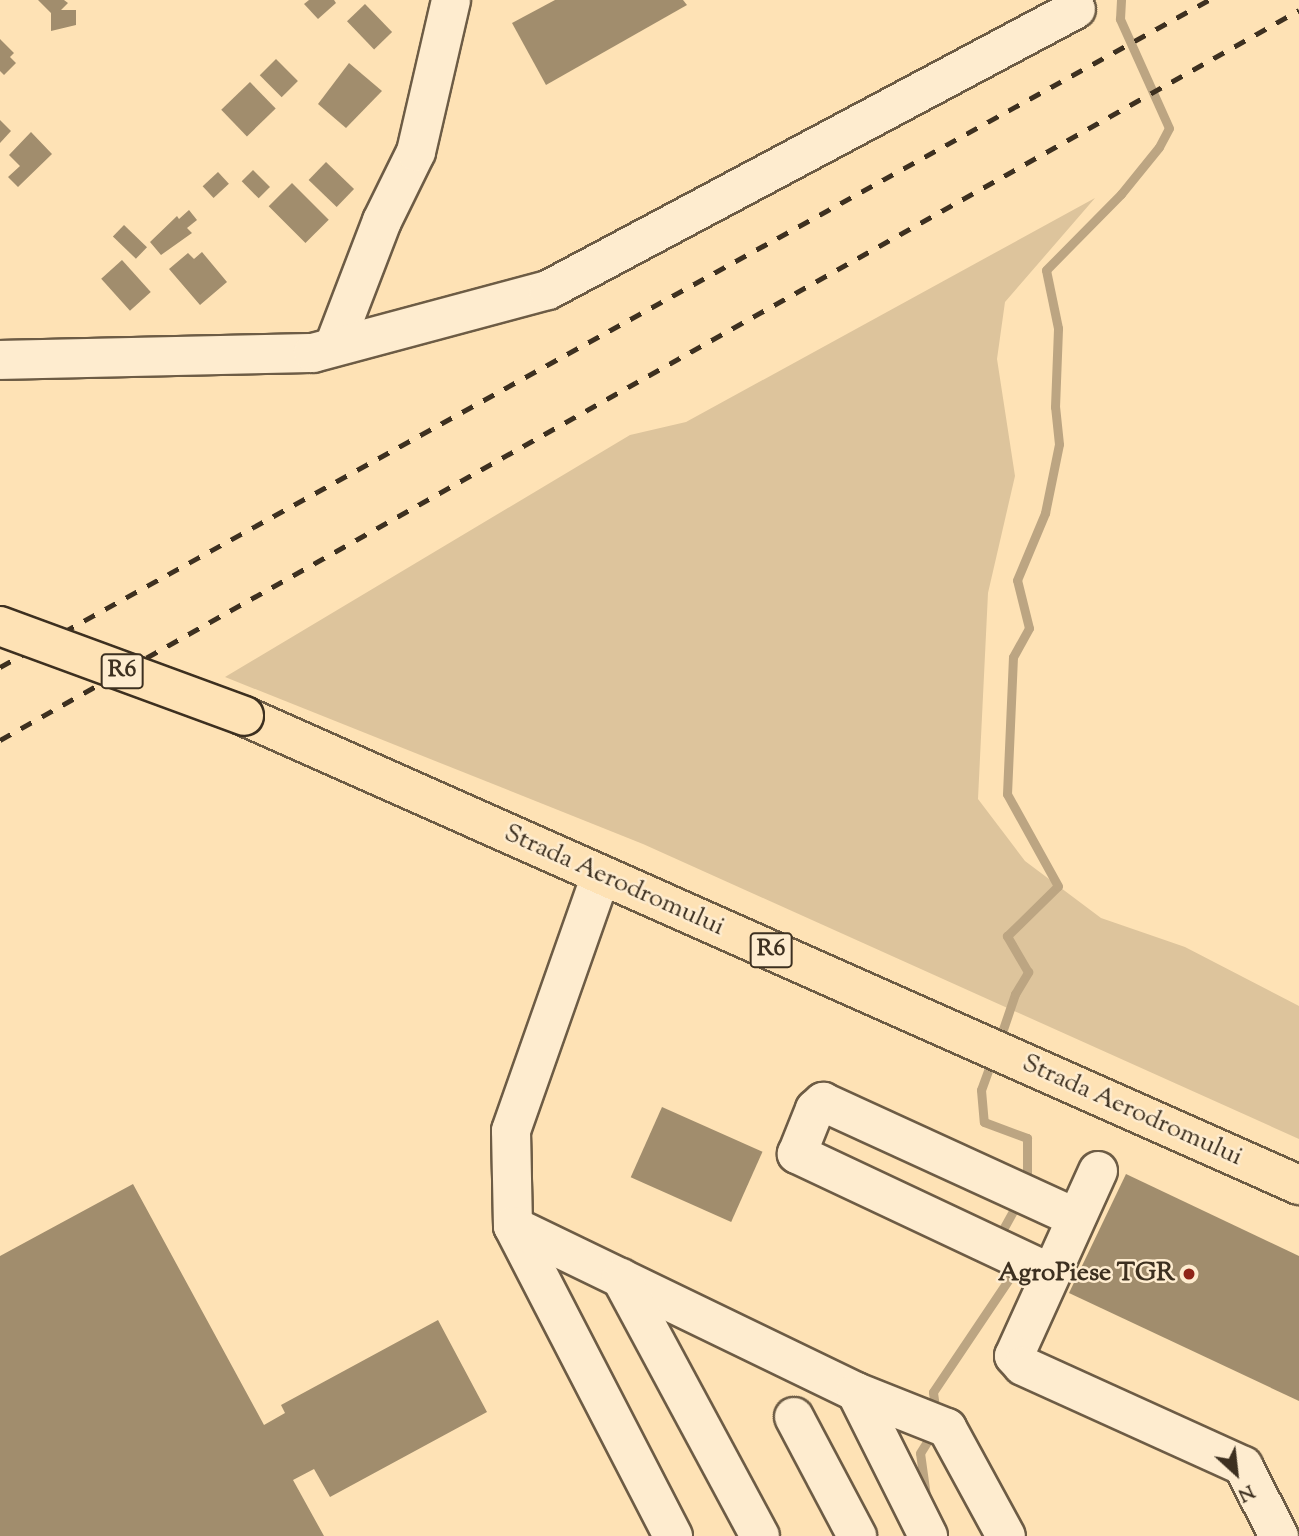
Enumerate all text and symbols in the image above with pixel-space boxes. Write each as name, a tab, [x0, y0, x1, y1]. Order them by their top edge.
road number: R6	[99, 650, 145, 692]
street label: Strada Aerodromului	[499, 818, 729, 944]
road number: R6	[748, 930, 794, 970]
street label: Strada Aerodromului	[1017, 1048, 1247, 1174]
place label: AgroPiese TGR	[998, 1258, 1175, 1290]
marker: AgroPiese TGR	[1181, 1266, 1197, 1282]
north arrow	[1201, 1438, 1271, 1508]
text: N	[1233, 1477, 1259, 1508]

